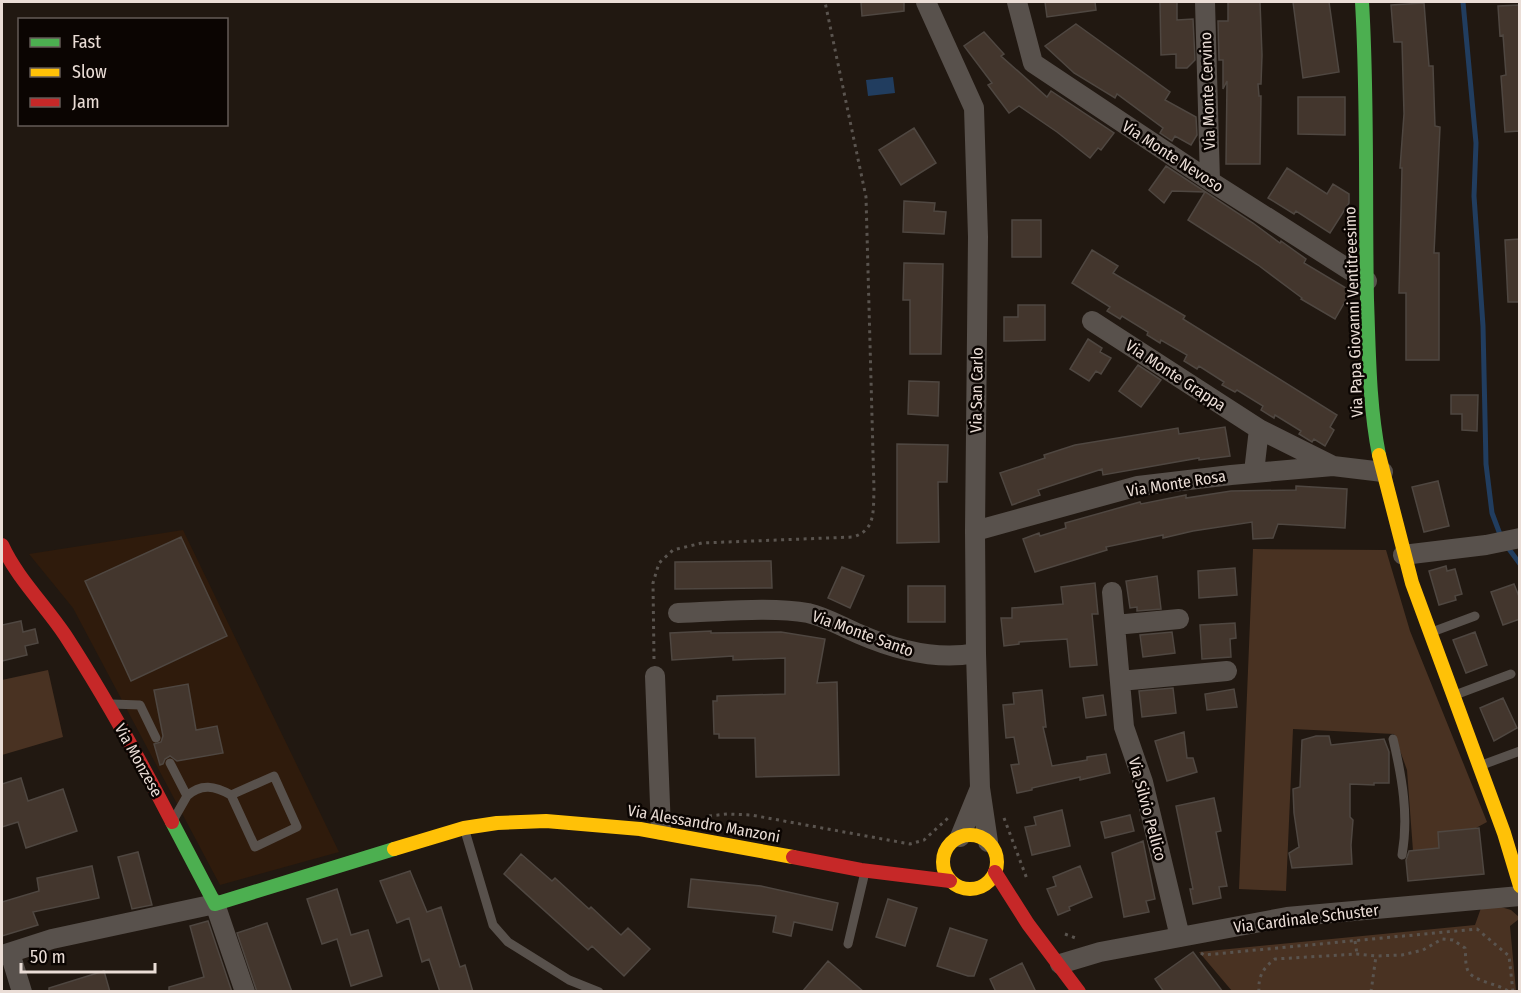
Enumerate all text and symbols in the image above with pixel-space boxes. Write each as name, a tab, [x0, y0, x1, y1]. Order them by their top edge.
legend	[18, 18, 228, 126]
text: Fast	[72, 31, 101, 53]
street label: Via Monte Cervino	[1196, 32, 1219, 150]
text: Slow	[72, 61, 107, 83]
text: Jam	[72, 91, 100, 113]
street label: Via Monte Nevoso	[1119, 117, 1227, 196]
street label: Via Papa Giovanni Ventitreesimo	[1340, 206, 1367, 418]
street label: Via Monte Grappa	[1122, 336, 1229, 415]
street label: Via San Carlo	[966, 347, 987, 433]
street label: Via Monte Rosa	[1125, 466, 1227, 501]
street label: Via Monte Santo	[810, 606, 916, 661]
street label: Via Monzese	[111, 720, 167, 800]
street label: Via Silvio Pellico	[1125, 755, 1170, 863]
street label: Via Alessandro Manzoni	[626, 801, 782, 846]
street label: Via Cardinale Schuster	[1232, 900, 1380, 937]
scale bar	[21, 936, 154, 974]
text: 50 m	[30, 946, 66, 968]

